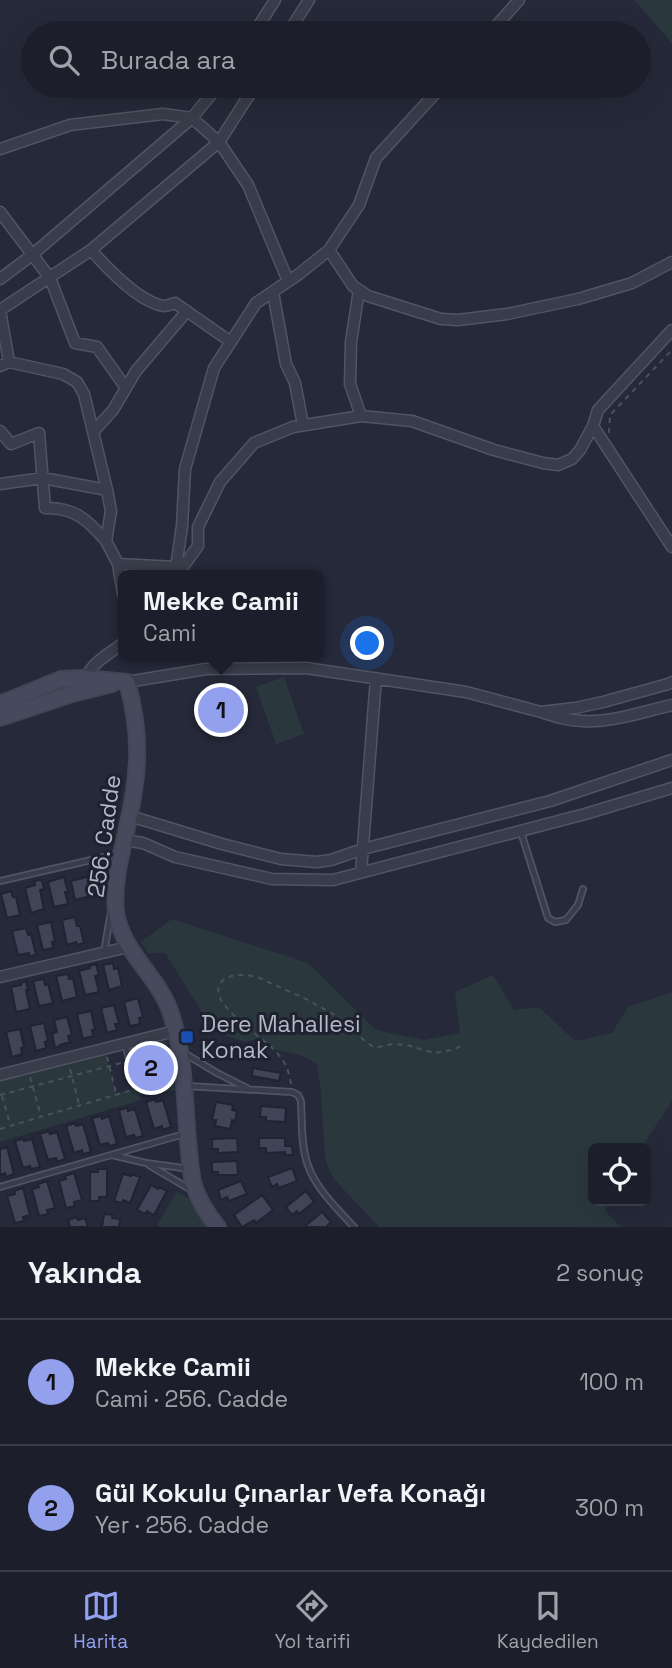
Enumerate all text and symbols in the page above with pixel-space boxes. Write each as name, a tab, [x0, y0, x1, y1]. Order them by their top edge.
search box	[21, 21, 651, 98]
icon: search	[45, 41, 83, 79]
text: Burada ara	[101, 43, 236, 77]
popup	[118, 570, 324, 661]
text: Mekke Camii	[143, 584, 299, 618]
text: Cami	[143, 618, 196, 648]
your location	[350, 626, 384, 660]
pin: 1	[198, 684, 244, 736]
street label: 256. Cadde	[81, 773, 127, 899]
place label: Dere Mahallesi Konak	[201, 1009, 361, 1065]
marker: Dere Mahallesi Konak	[179, 1029, 195, 1045]
pin: 2	[128, 1042, 174, 1094]
map controls	[588, 1143, 651, 1206]
button: locate	[588, 1143, 651, 1206]
text: Yakında	[28, 1253, 141, 1292]
text: 2 sonuç	[556, 1258, 644, 1288]
text: Mekke Camii	[95, 1350, 251, 1384]
text: 1	[46, 1367, 56, 1397]
text: 100 m	[579, 1367, 644, 1397]
text: Cami · 256. Cadde	[95, 1384, 288, 1414]
text: Gül Kokulu Çınarlar Vefa Konağı	[95, 1476, 486, 1510]
text: 2	[44, 1493, 58, 1523]
text: 300 m	[575, 1493, 644, 1523]
text: Yer · 256. Cadde	[95, 1510, 269, 1540]
tab: Harita	[73, 1587, 128, 1654]
tab: Yol tarifi	[275, 1587, 350, 1654]
tab: Kaydedilen	[497, 1587, 599, 1654]

